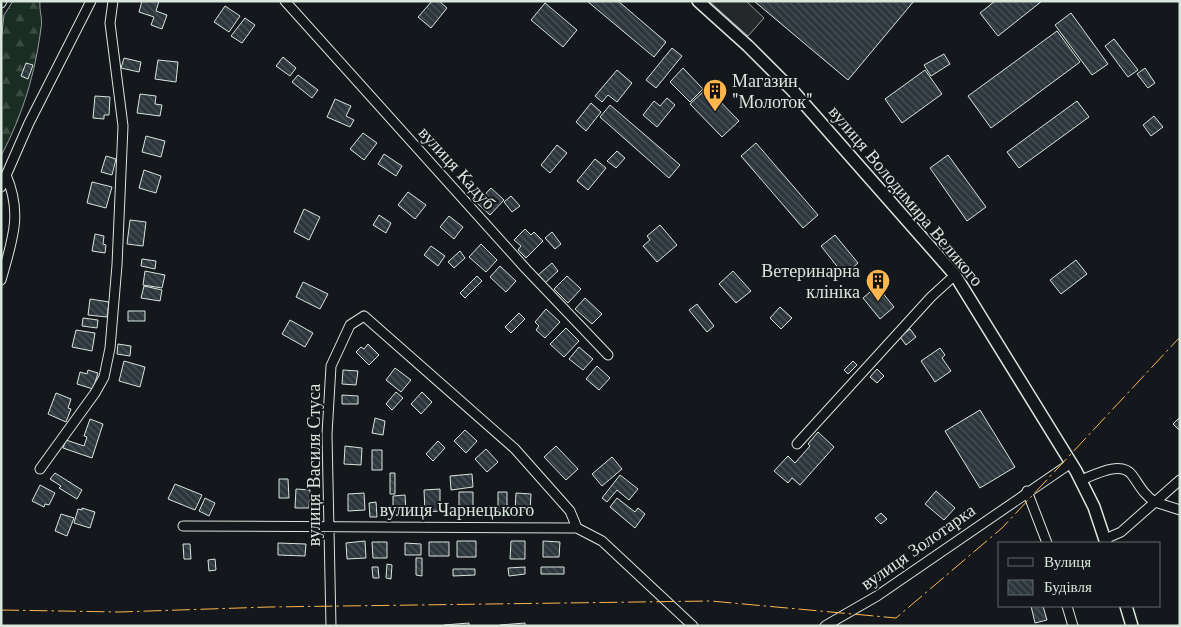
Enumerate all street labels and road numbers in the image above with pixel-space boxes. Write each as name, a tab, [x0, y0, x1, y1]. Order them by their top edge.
street label: вулиця Володимира Великого	[824, 101, 988, 291]
street label: вулиця Кадуб	[414, 122, 500, 214]
street label: вулиця Василя Стуса	[303, 384, 325, 546]
street label: вулиця Чарнецького	[380, 499, 534, 521]
street label: вулиця Золотарка	[856, 499, 980, 595]

